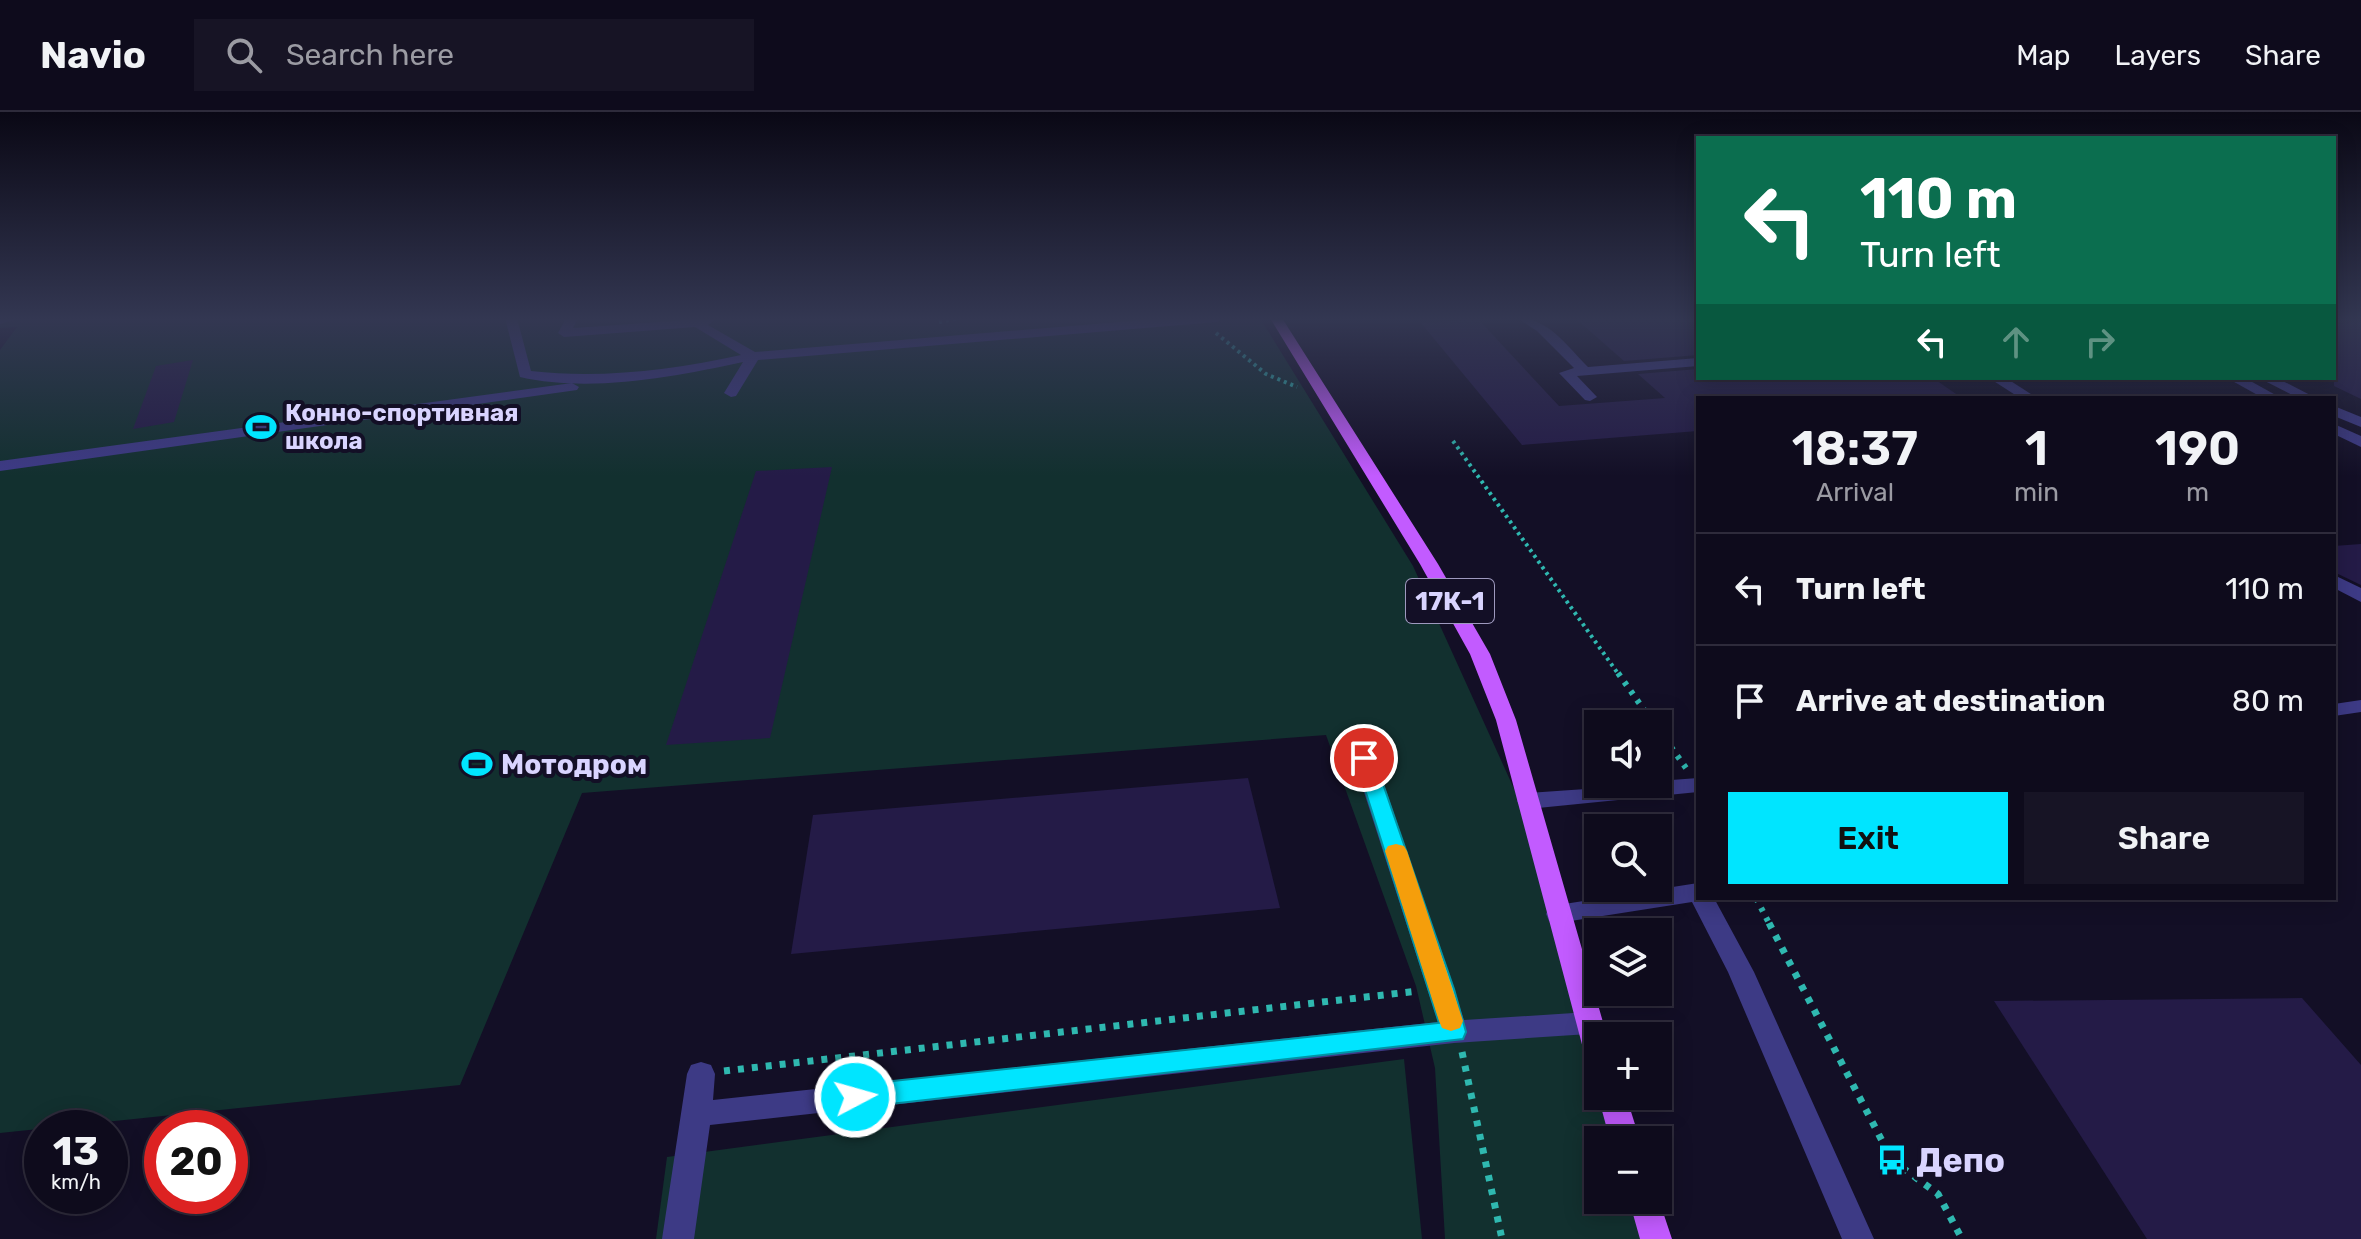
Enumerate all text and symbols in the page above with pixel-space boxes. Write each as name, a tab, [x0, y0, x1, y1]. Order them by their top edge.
search box	[194, 19, 754, 91]
text: Navio	[40, 32, 146, 78]
icon: search	[222, 33, 266, 77]
text: Search here	[286, 37, 454, 73]
text: Map	[2016, 39, 2071, 72]
text: Layers	[2115, 39, 2201, 72]
text: Share	[2245, 39, 2321, 72]
text: 110 m	[1860, 166, 2017, 232]
icon: left	[1728, 168, 1832, 272]
text: Turn left	[1860, 233, 2001, 276]
icon: left	[1910, 320, 1954, 364]
icon: ahead	[1994, 320, 2038, 364]
icon: right	[2078, 320, 2122, 364]
place label: Конно-спортивная школа	[285, 399, 519, 455]
sports icon: Конно-спортивная школа	[244, 410, 278, 444]
text: 18:37	[1792, 420, 1918, 477]
text: 1	[2025, 420, 2048, 477]
text: 190	[2155, 420, 2240, 477]
text: Arrival	[1816, 477, 1894, 508]
text: min	[2014, 477, 2059, 508]
text: m	[2186, 477, 2209, 508]
icon: left	[1728, 567, 1772, 611]
text: Turn left	[1796, 571, 1926, 607]
text: 110 m	[2225, 571, 2304, 607]
road number: 17К-1	[1406, 579, 1494, 623]
icon: arrive	[1728, 679, 1772, 723]
text: Arrive at destination	[1796, 683, 2106, 719]
text: 80 m	[2232, 683, 2304, 719]
map controls	[1584, 710, 1672, 1214]
button: sound	[1584, 710, 1672, 798]
pin	[1330, 724, 1398, 792]
icon: arrive	[1342, 736, 1386, 780]
sports icon: Мотодром	[460, 747, 494, 781]
place label: Мотодром	[501, 748, 647, 781]
button: Exit	[1728, 792, 2008, 884]
button: Share	[2024, 792, 2304, 884]
button: search	[1584, 814, 1672, 902]
button: layers	[1584, 918, 1672, 1006]
button: +	[1584, 1022, 1672, 1110]
position arrow	[813, 1055, 897, 1139]
speed limit sign: 20	[144, 1110, 248, 1214]
button: −	[1584, 1126, 1672, 1214]
text: 13	[53, 1128, 99, 1175]
place label: Депо	[1916, 1140, 2005, 1181]
bus stop icon: Депо	[1875, 1143, 1909, 1177]
text: km/h	[51, 1170, 101, 1194]

